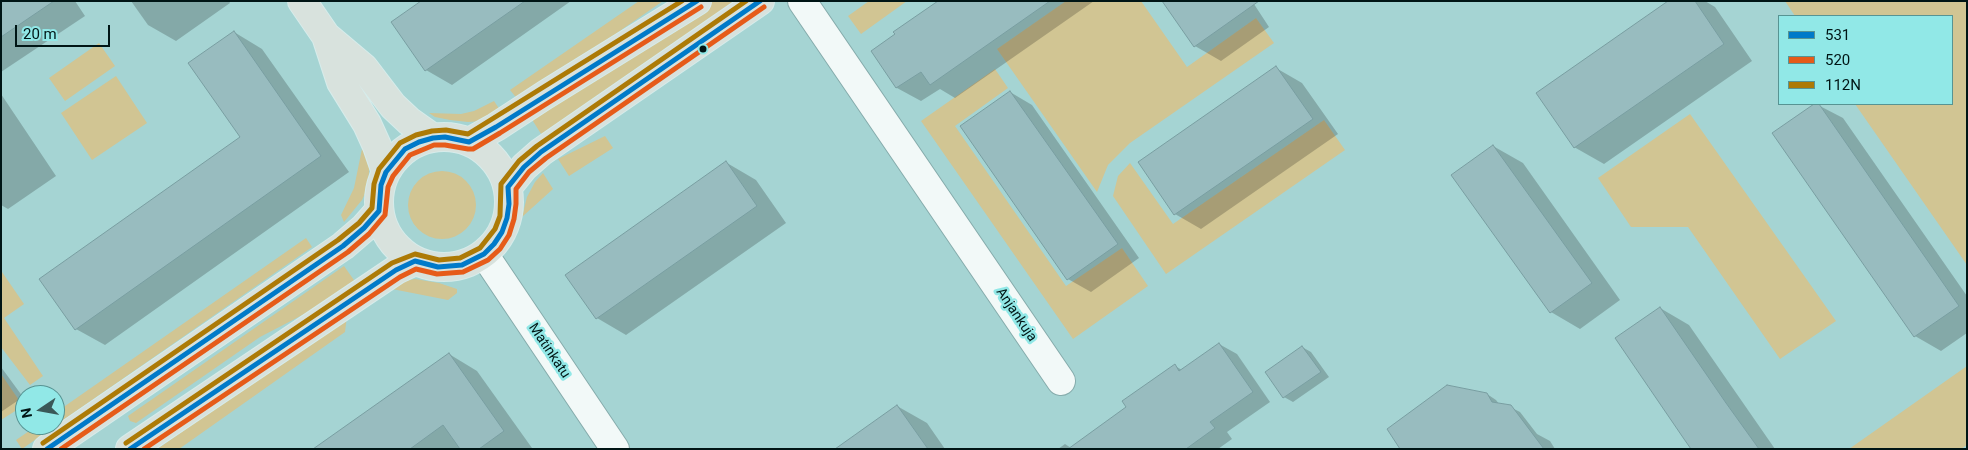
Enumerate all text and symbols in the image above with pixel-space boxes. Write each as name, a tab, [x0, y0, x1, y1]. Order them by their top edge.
scale bar	[18, 15, 112, 47]
legend	[1778, 15, 1953, 105]
text: 20 m	[23, 25, 57, 43]
text: 531	[1825, 26, 1850, 44]
unlabelled marker	[698, 44, 708, 54]
text: 520	[1825, 51, 1850, 69]
text: 112N	[1825, 76, 1861, 94]
street label: Anjankuja	[992, 285, 1040, 345]
street label: Matinkatu	[525, 320, 573, 382]
north arrow	[15, 385, 65, 435]
text: N	[17, 406, 35, 419]

